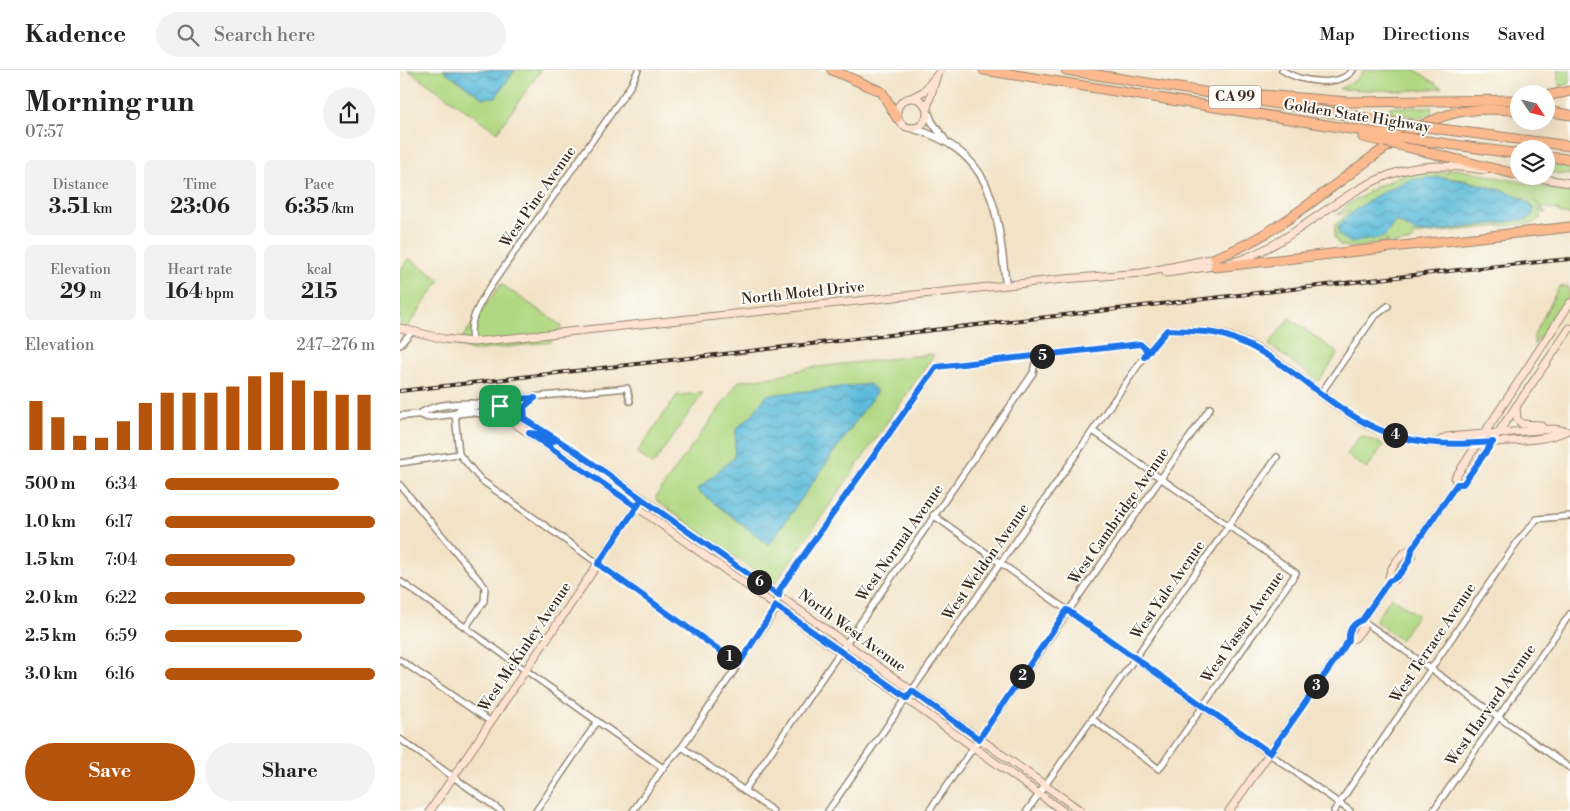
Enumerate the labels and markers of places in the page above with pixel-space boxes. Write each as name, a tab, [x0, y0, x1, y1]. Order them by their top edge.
pin: 5	[1030, 344, 1054, 368]
pin	[479, 385, 521, 427]
pin: 4	[1382, 422, 1408, 448]
pin: 6	[746, 570, 772, 594]
pin: 1	[716, 644, 742, 670]
pin: 2	[1010, 664, 1034, 688]
pin: 3	[1304, 674, 1328, 698]

